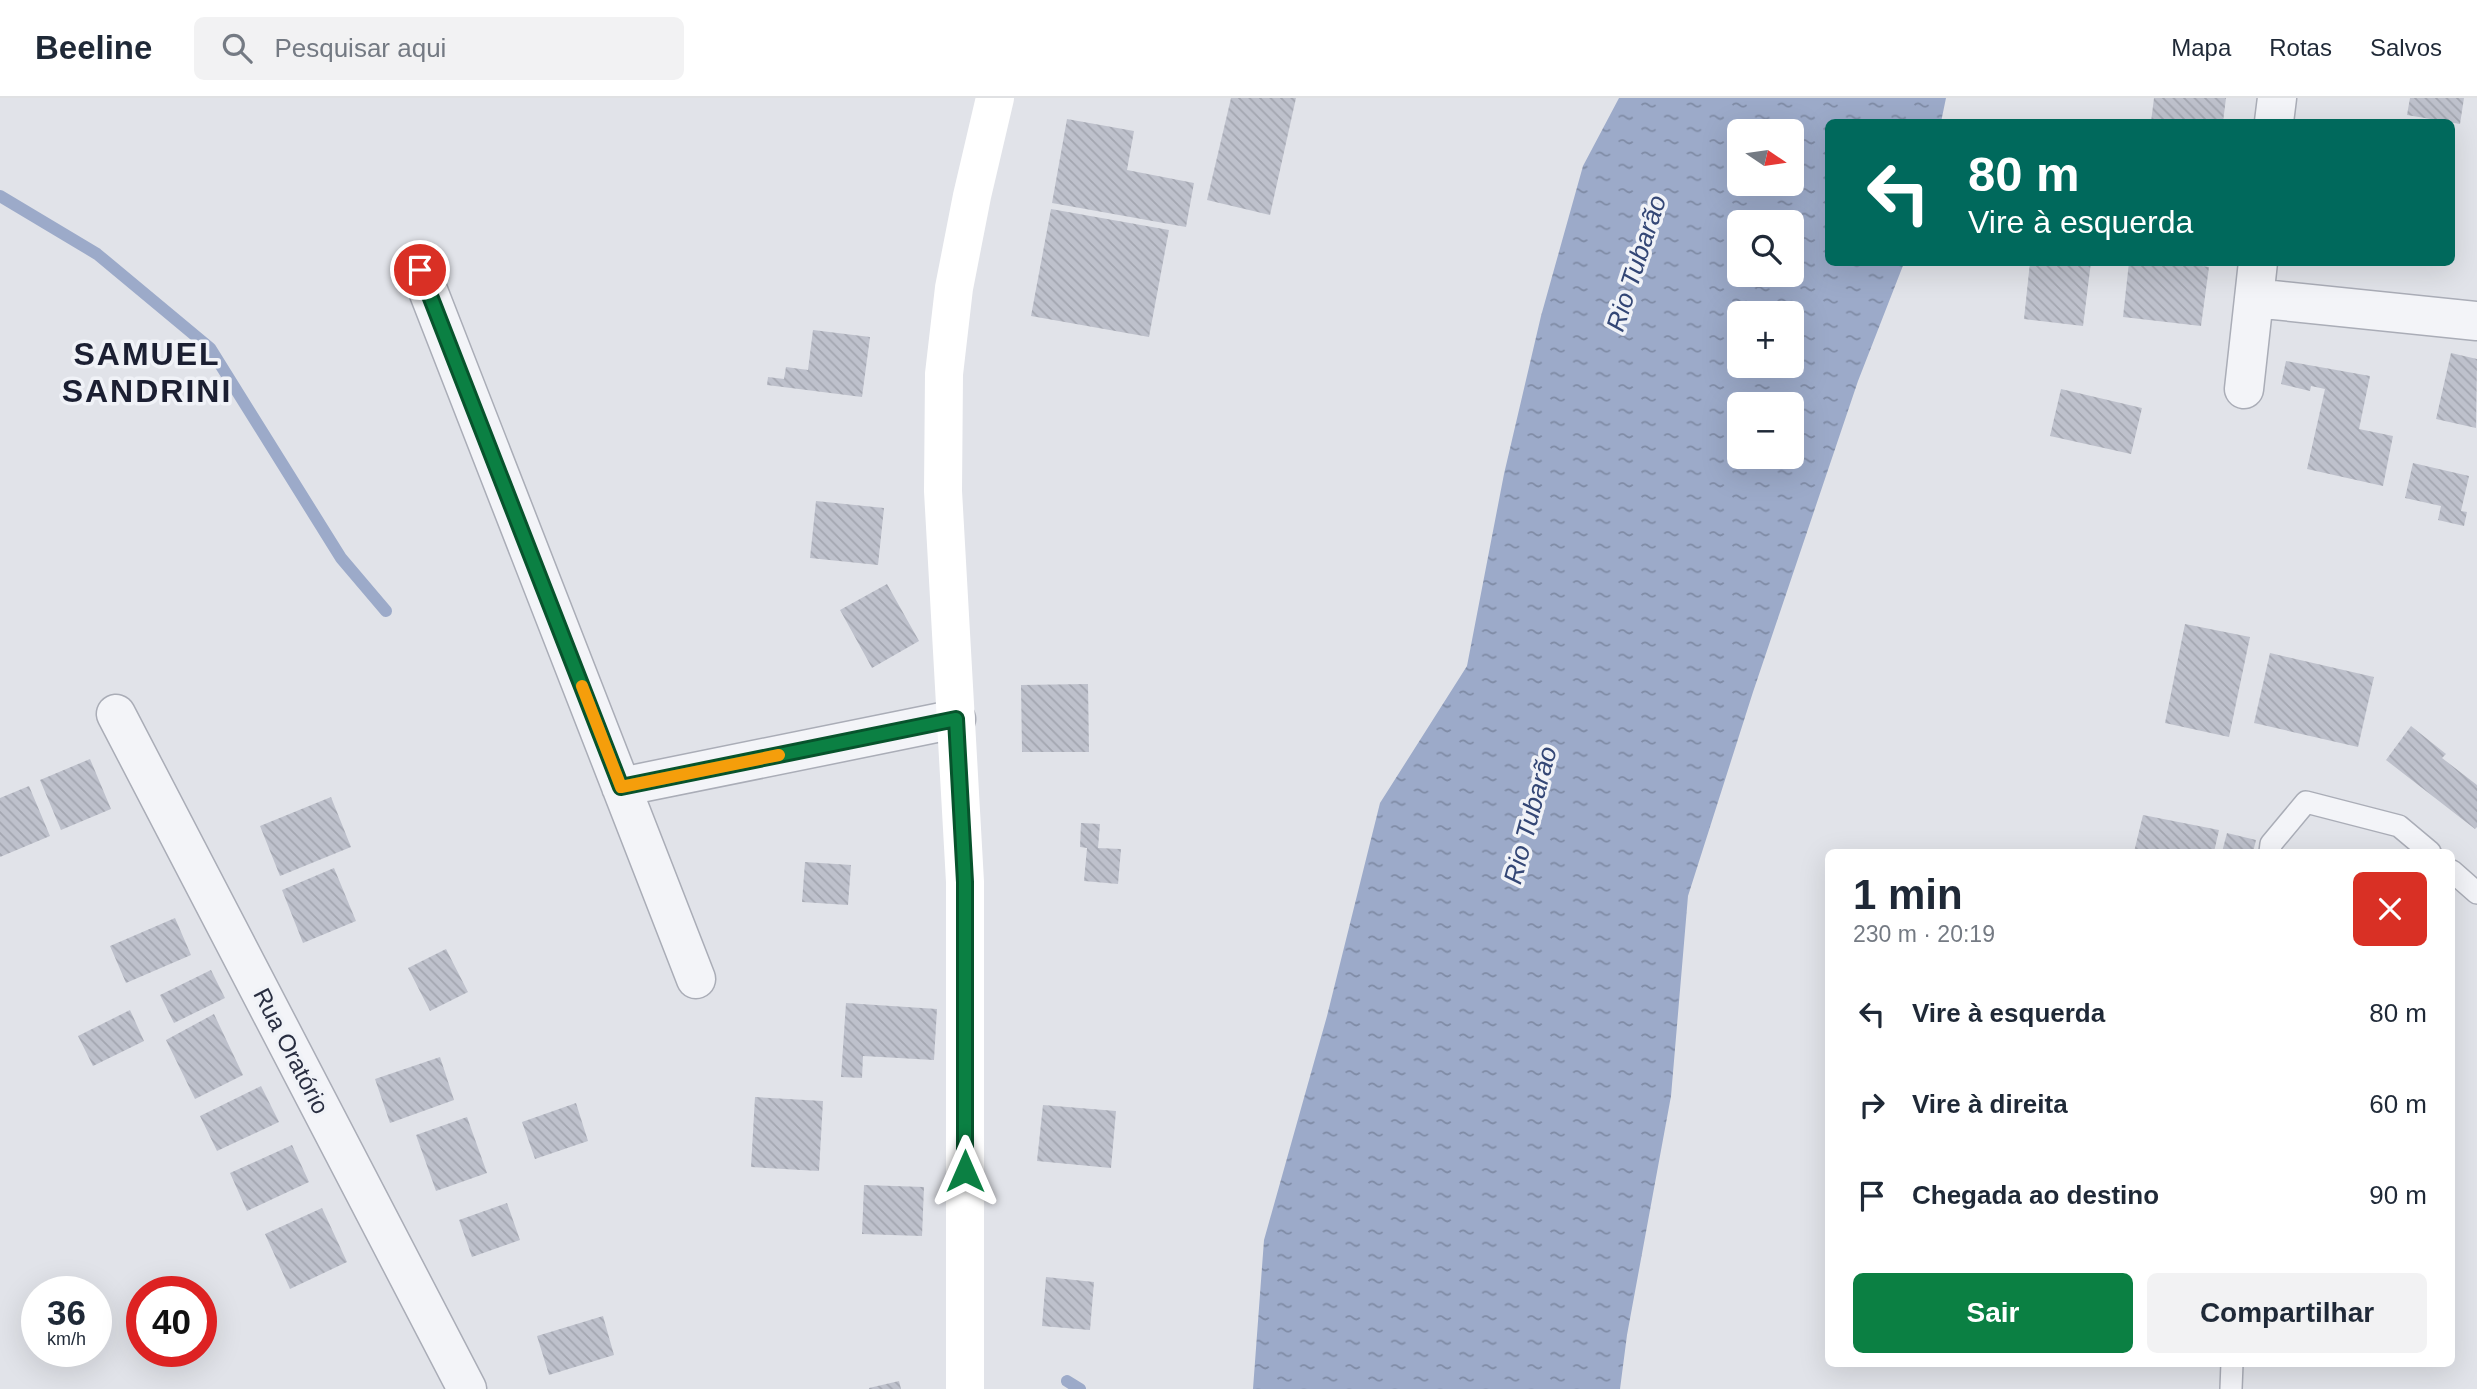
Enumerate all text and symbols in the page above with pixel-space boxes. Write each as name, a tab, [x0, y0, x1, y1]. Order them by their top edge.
search box	[194, 17, 684, 80]
text: Beeline	[35, 29, 152, 66]
icon: search	[218, 29, 256, 67]
text: Pesquisar aqui	[274, 33, 446, 63]
text: Mapa	[2171, 34, 2231, 61]
text: Rotas	[2269, 34, 2332, 61]
text: Salvos	[2370, 34, 2442, 61]
north arrow	[1727, 119, 1804, 196]
map controls	[1727, 119, 1804, 469]
icon: left	[1853, 147, 1944, 238]
text: 80 m	[1968, 147, 2080, 201]
water label: Rio Tubarão	[1600, 191, 1672, 335]
text: Vire à esquerda	[1968, 204, 2193, 240]
button: search	[1727, 210, 1804, 287]
pin	[390, 240, 450, 300]
icon: arrive	[401, 251, 439, 289]
button: +	[1727, 301, 1804, 378]
district label: SAMUEL SANDRINI	[62, 336, 232, 409]
button: −	[1727, 392, 1804, 469]
water label: Rio Tubarão	[1497, 743, 1563, 887]
text: 1 min	[1853, 871, 1963, 918]
button: close	[2353, 872, 2427, 946]
text: 230 m · 20:19	[1853, 921, 1995, 947]
street label: Rua Oratório	[248, 983, 335, 1118]
icon: left	[1853, 995, 1891, 1033]
text: Vire à esquerda	[1912, 998, 2105, 1028]
text: 80 m	[2369, 998, 2427, 1028]
icon: right	[1853, 1086, 1891, 1124]
text: Vire à direita	[1912, 1089, 2068, 1119]
text: 60 m	[2369, 1089, 2427, 1119]
position arrow	[928, 1134, 1002, 1208]
icon: arrive	[1853, 1177, 1891, 1215]
text: Chegada ao destino	[1912, 1180, 2159, 1210]
text: 90 m	[2369, 1180, 2427, 1210]
button: Sair	[1853, 1273, 2133, 1353]
button: Compartilhar	[2147, 1273, 2427, 1353]
speed limit sign: 40	[126, 1276, 217, 1367]
text: 36	[47, 1293, 86, 1332]
text: km/h	[47, 1329, 86, 1349]

